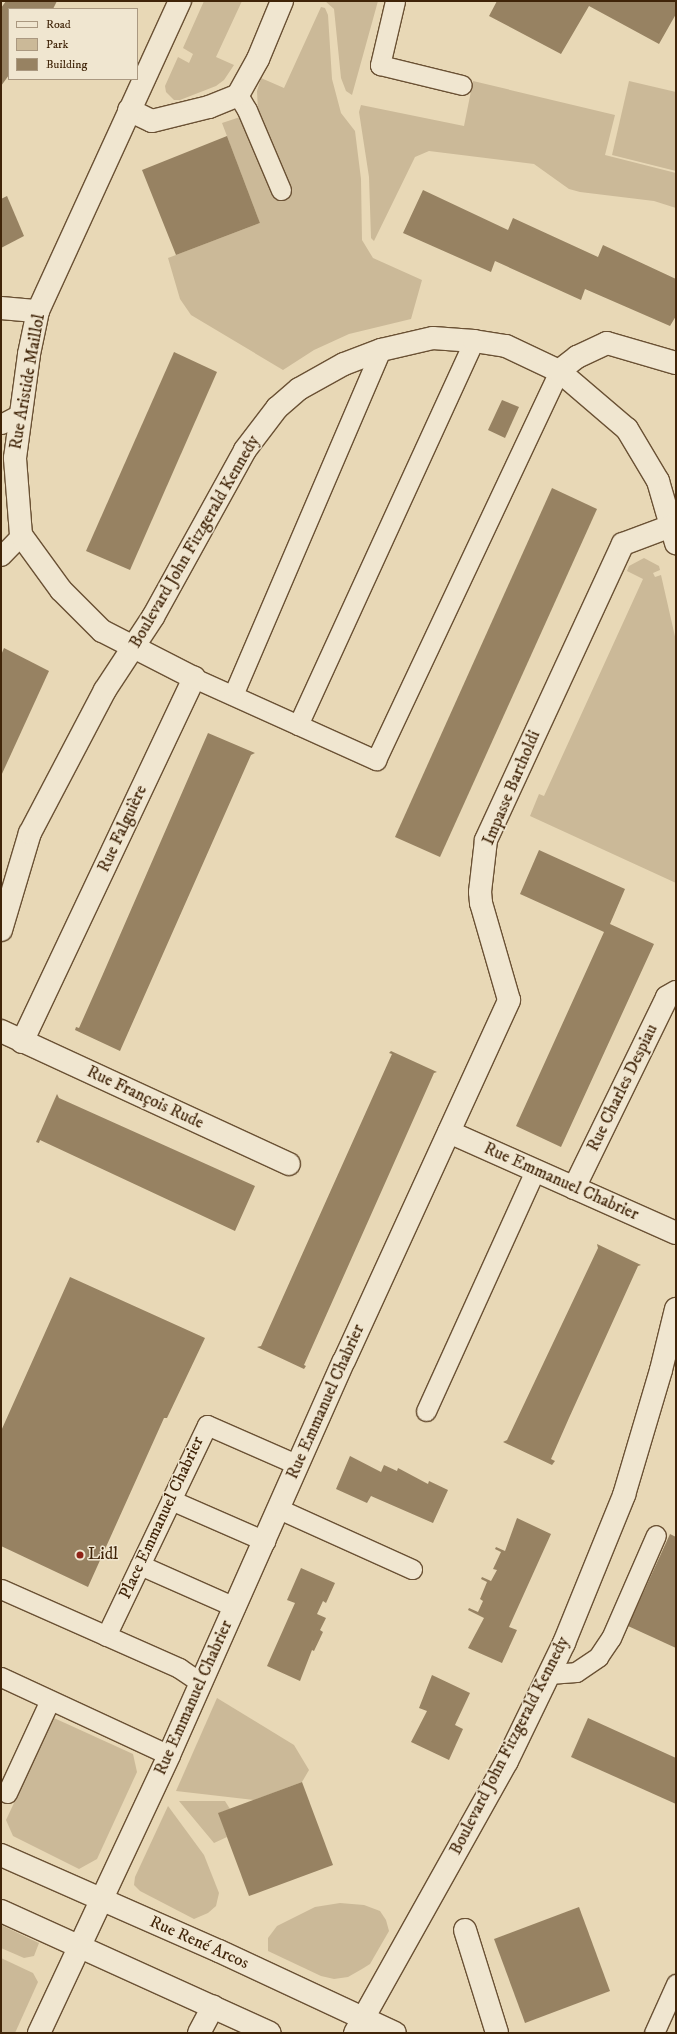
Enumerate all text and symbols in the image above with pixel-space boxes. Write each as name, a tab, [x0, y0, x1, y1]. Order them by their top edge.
legend	[8, 8, 138, 80]
text: Road	[46, 17, 71, 32]
text: Park	[46, 37, 68, 52]
text: Building	[46, 57, 87, 72]
street label: Rue Aristide Maillol	[6, 313, 50, 451]
street label: Boulevard John Fitzgerald Kennedy	[126, 432, 264, 652]
street label: Impasse Bartholdi	[479, 728, 545, 848]
street label: Rue Falguière	[94, 782, 152, 876]
street label: Rue Charles Despiau	[583, 1021, 663, 1155]
street label: Rue François Rude	[83, 1062, 207, 1134]
street label: Rue Emmanuel Chabrier	[480, 1139, 642, 1225]
street label: Rue Emmanuel Chabrier	[283, 1321, 369, 1483]
street label: Place Emmanuel Chabrier	[115, 1433, 209, 1603]
place label: Lidl	[88, 1545, 118, 1565]
marker: Lidl	[75, 1550, 85, 1560]
street label: Rue Emmanuel Chabrier	[151, 1617, 237, 1779]
street label: Boulevard John Fitzgerald Kennedy	[446, 1633, 574, 1859]
street label: Rue René Arcos	[146, 1912, 252, 1974]

